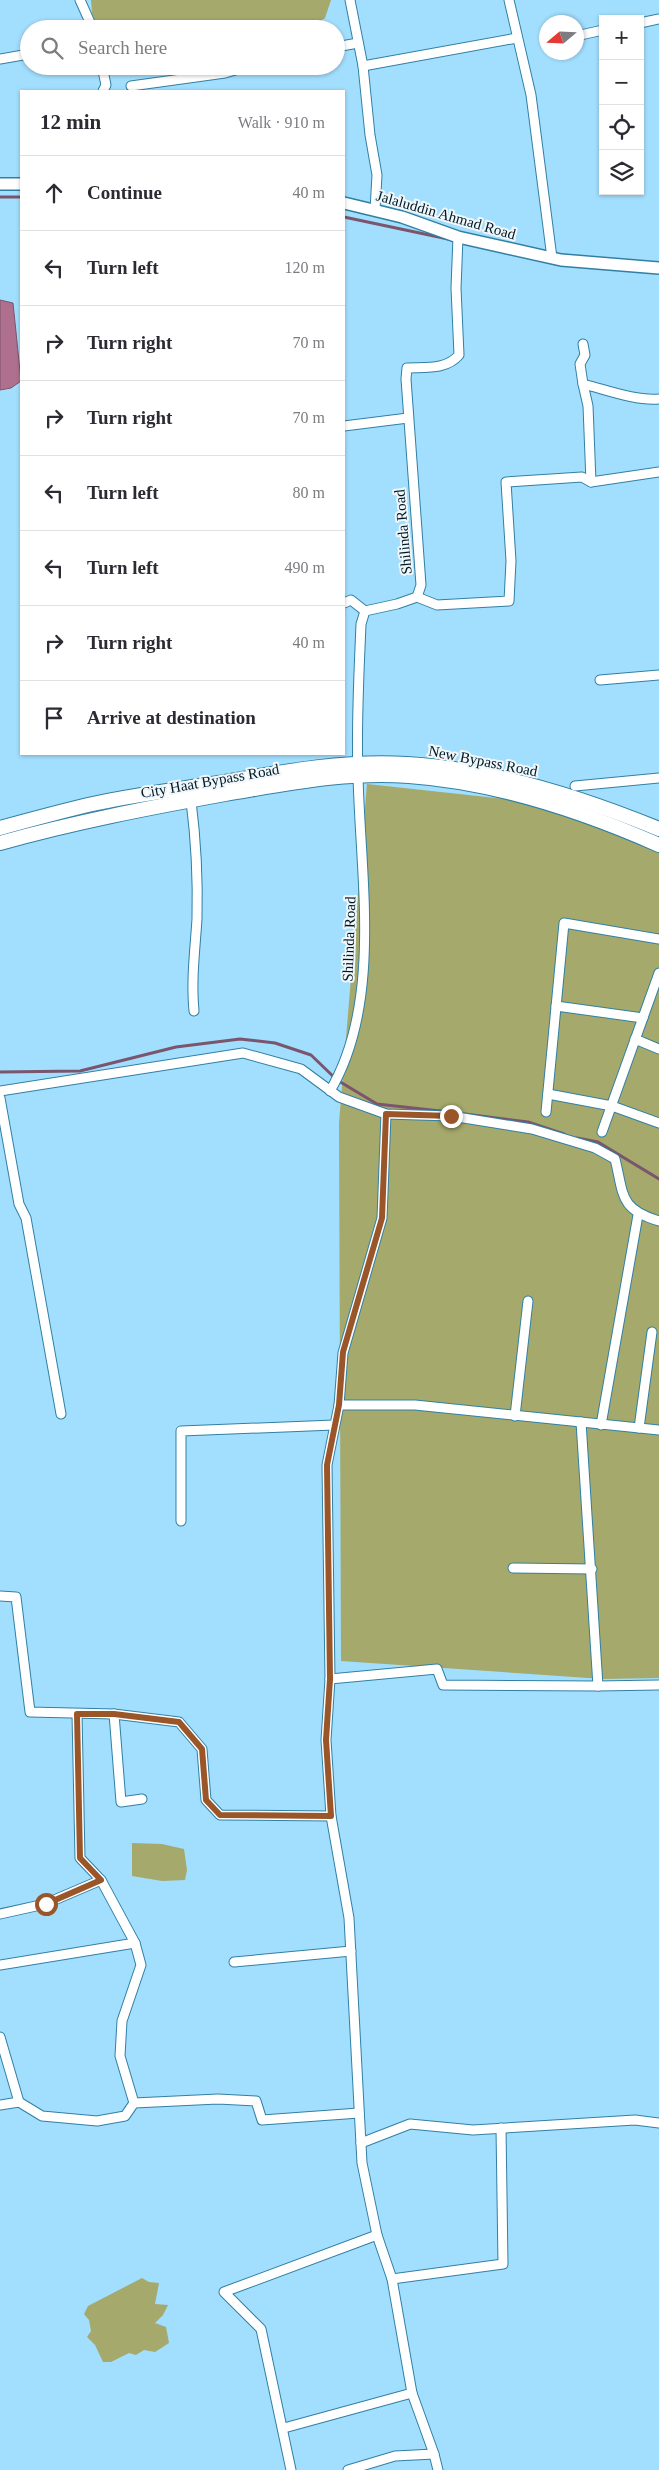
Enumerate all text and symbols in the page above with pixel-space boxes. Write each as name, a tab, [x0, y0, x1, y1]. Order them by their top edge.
north arrow	[539, 15, 584, 60]
map controls	[599, 15, 644, 195]
button: +	[599, 15, 644, 60]
search box	[20, 20, 345, 75]
icon: search	[38, 34, 66, 62]
text: Search here	[78, 37, 167, 58]
button: −	[599, 60, 644, 105]
button: locate	[599, 105, 644, 150]
text: 12 min	[40, 110, 101, 134]
text: Walk · 910 m	[238, 114, 325, 131]
button: layers	[599, 150, 644, 195]
icon: ahead	[40, 179, 68, 207]
text: Continue	[87, 182, 162, 203]
text: 40 m	[293, 184, 325, 201]
street label: Jalaluddin Ahmad Road	[375, 187, 518, 243]
icon: left	[40, 254, 68, 282]
text: Turn left	[87, 257, 159, 278]
text: 120 m	[285, 259, 325, 276]
icon: right	[40, 329, 68, 357]
text: Turn right	[87, 332, 172, 353]
text: 70 m	[293, 334, 325, 351]
icon: right	[40, 404, 68, 432]
text: Turn right	[87, 407, 172, 428]
text: 70 m	[293, 409, 325, 426]
icon: left	[40, 479, 68, 507]
text: Turn left	[87, 482, 159, 503]
text: 80 m	[293, 484, 325, 501]
street label: Shilinda Road	[391, 488, 415, 575]
icon: left	[40, 554, 68, 582]
text: Turn left	[87, 557, 159, 578]
text: 490 m	[285, 559, 325, 576]
icon: right	[40, 629, 68, 657]
text: Turn right	[87, 632, 172, 653]
text: 40 m	[293, 634, 325, 651]
icon: arrive	[40, 704, 68, 732]
text: Arrive at destination	[87, 707, 256, 728]
street label: New Bypass Road	[427, 743, 539, 780]
street label: City Haat Bypass Road	[139, 761, 281, 801]
street label: Shilinda Road	[340, 896, 359, 982]
route end	[440, 1105, 463, 1128]
route start	[35, 1893, 58, 1916]

